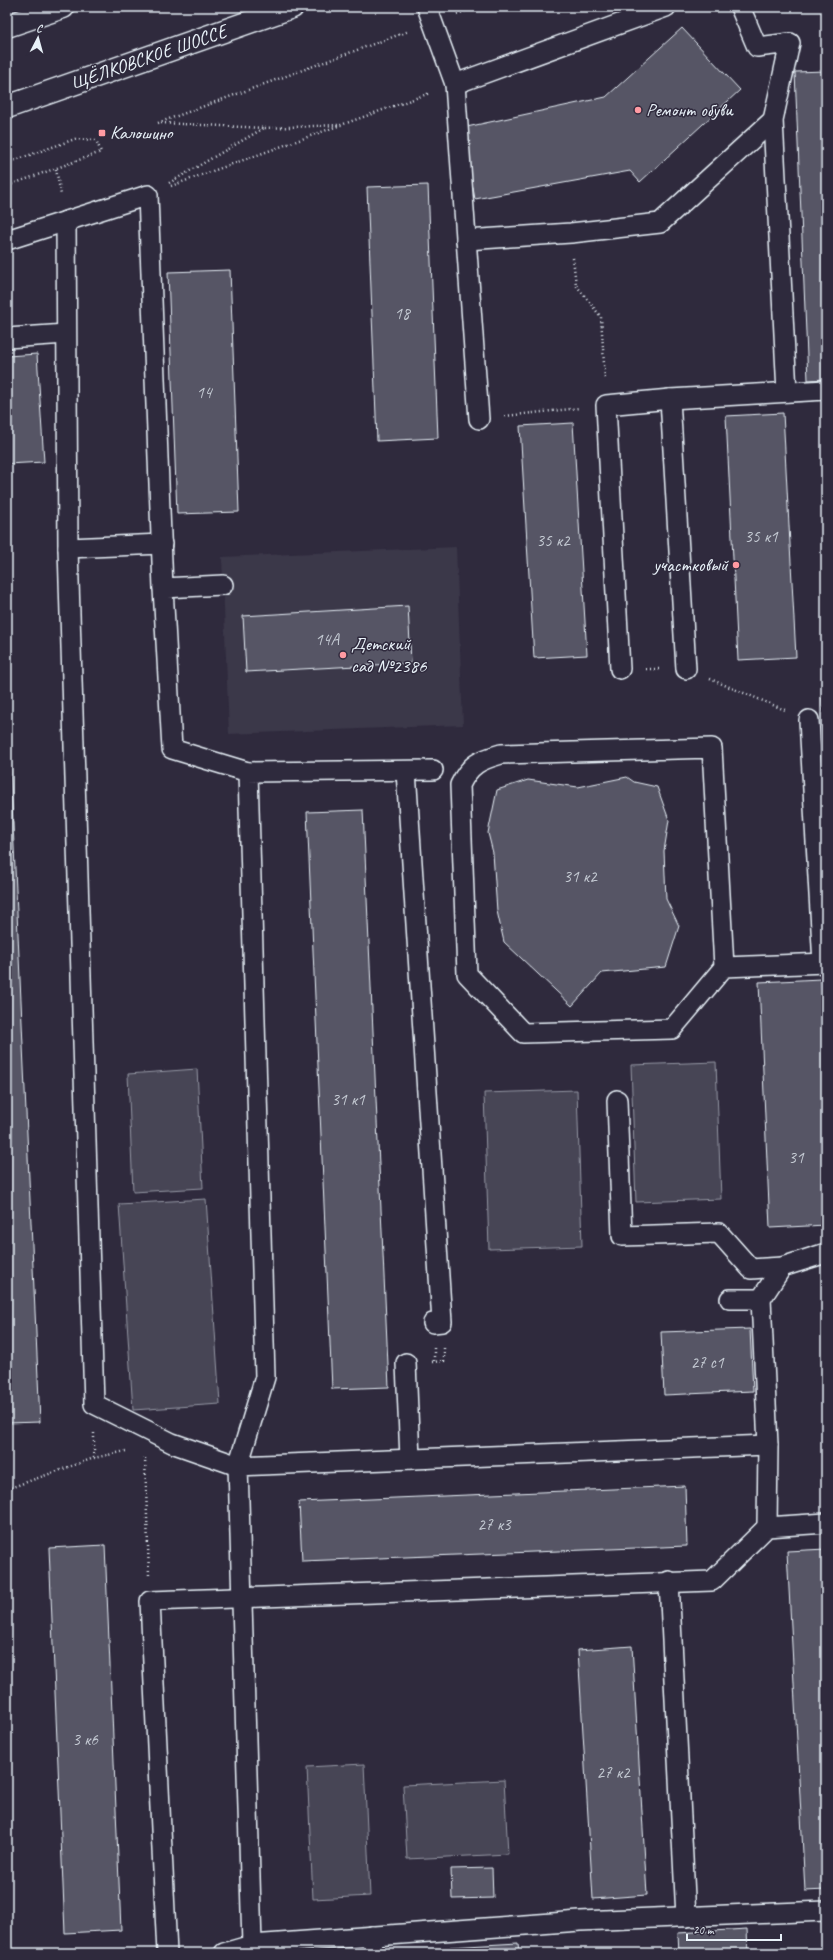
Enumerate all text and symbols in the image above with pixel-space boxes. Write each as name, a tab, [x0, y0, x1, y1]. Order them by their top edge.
north arrow	[18, 18, 58, 58]
street label: ЩЁЛКОВСКОЕ ШОССЕ	[68, 18, 232, 95]
text: С	[36, 21, 44, 35]
place label: Ремонт обуви	[646, 98, 734, 122]
marker: Ремонт обуви	[633, 105, 643, 115]
place label: Калошино	[110, 121, 174, 145]
marker: Калошино	[97, 128, 107, 138]
house number: 18	[394, 303, 412, 324]
house number: 14	[196, 382, 214, 403]
house number: 35 к1	[744, 526, 779, 547]
house number: 35 к2	[536, 530, 571, 551]
place label: участковый	[652, 553, 729, 577]
marker: участковый	[731, 560, 741, 570]
house number: 14А	[315, 629, 340, 650]
place label: Детский сад №2386	[351, 632, 428, 678]
marker: Детский сад №2386	[338, 650, 348, 660]
house number: 31 к2	[563, 866, 598, 887]
house number: 31 к1	[331, 1089, 366, 1110]
house number: 31	[788, 1147, 805, 1168]
house number: 27 c1	[690, 1352, 725, 1373]
house number: 27 к3	[477, 1514, 512, 1535]
house number: 3 к6	[72, 1729, 99, 1750]
house number: 27 к2	[596, 1762, 631, 1783]
scale bar	[687, 1916, 781, 1942]
text: 20 m	[693, 1922, 715, 1938]

